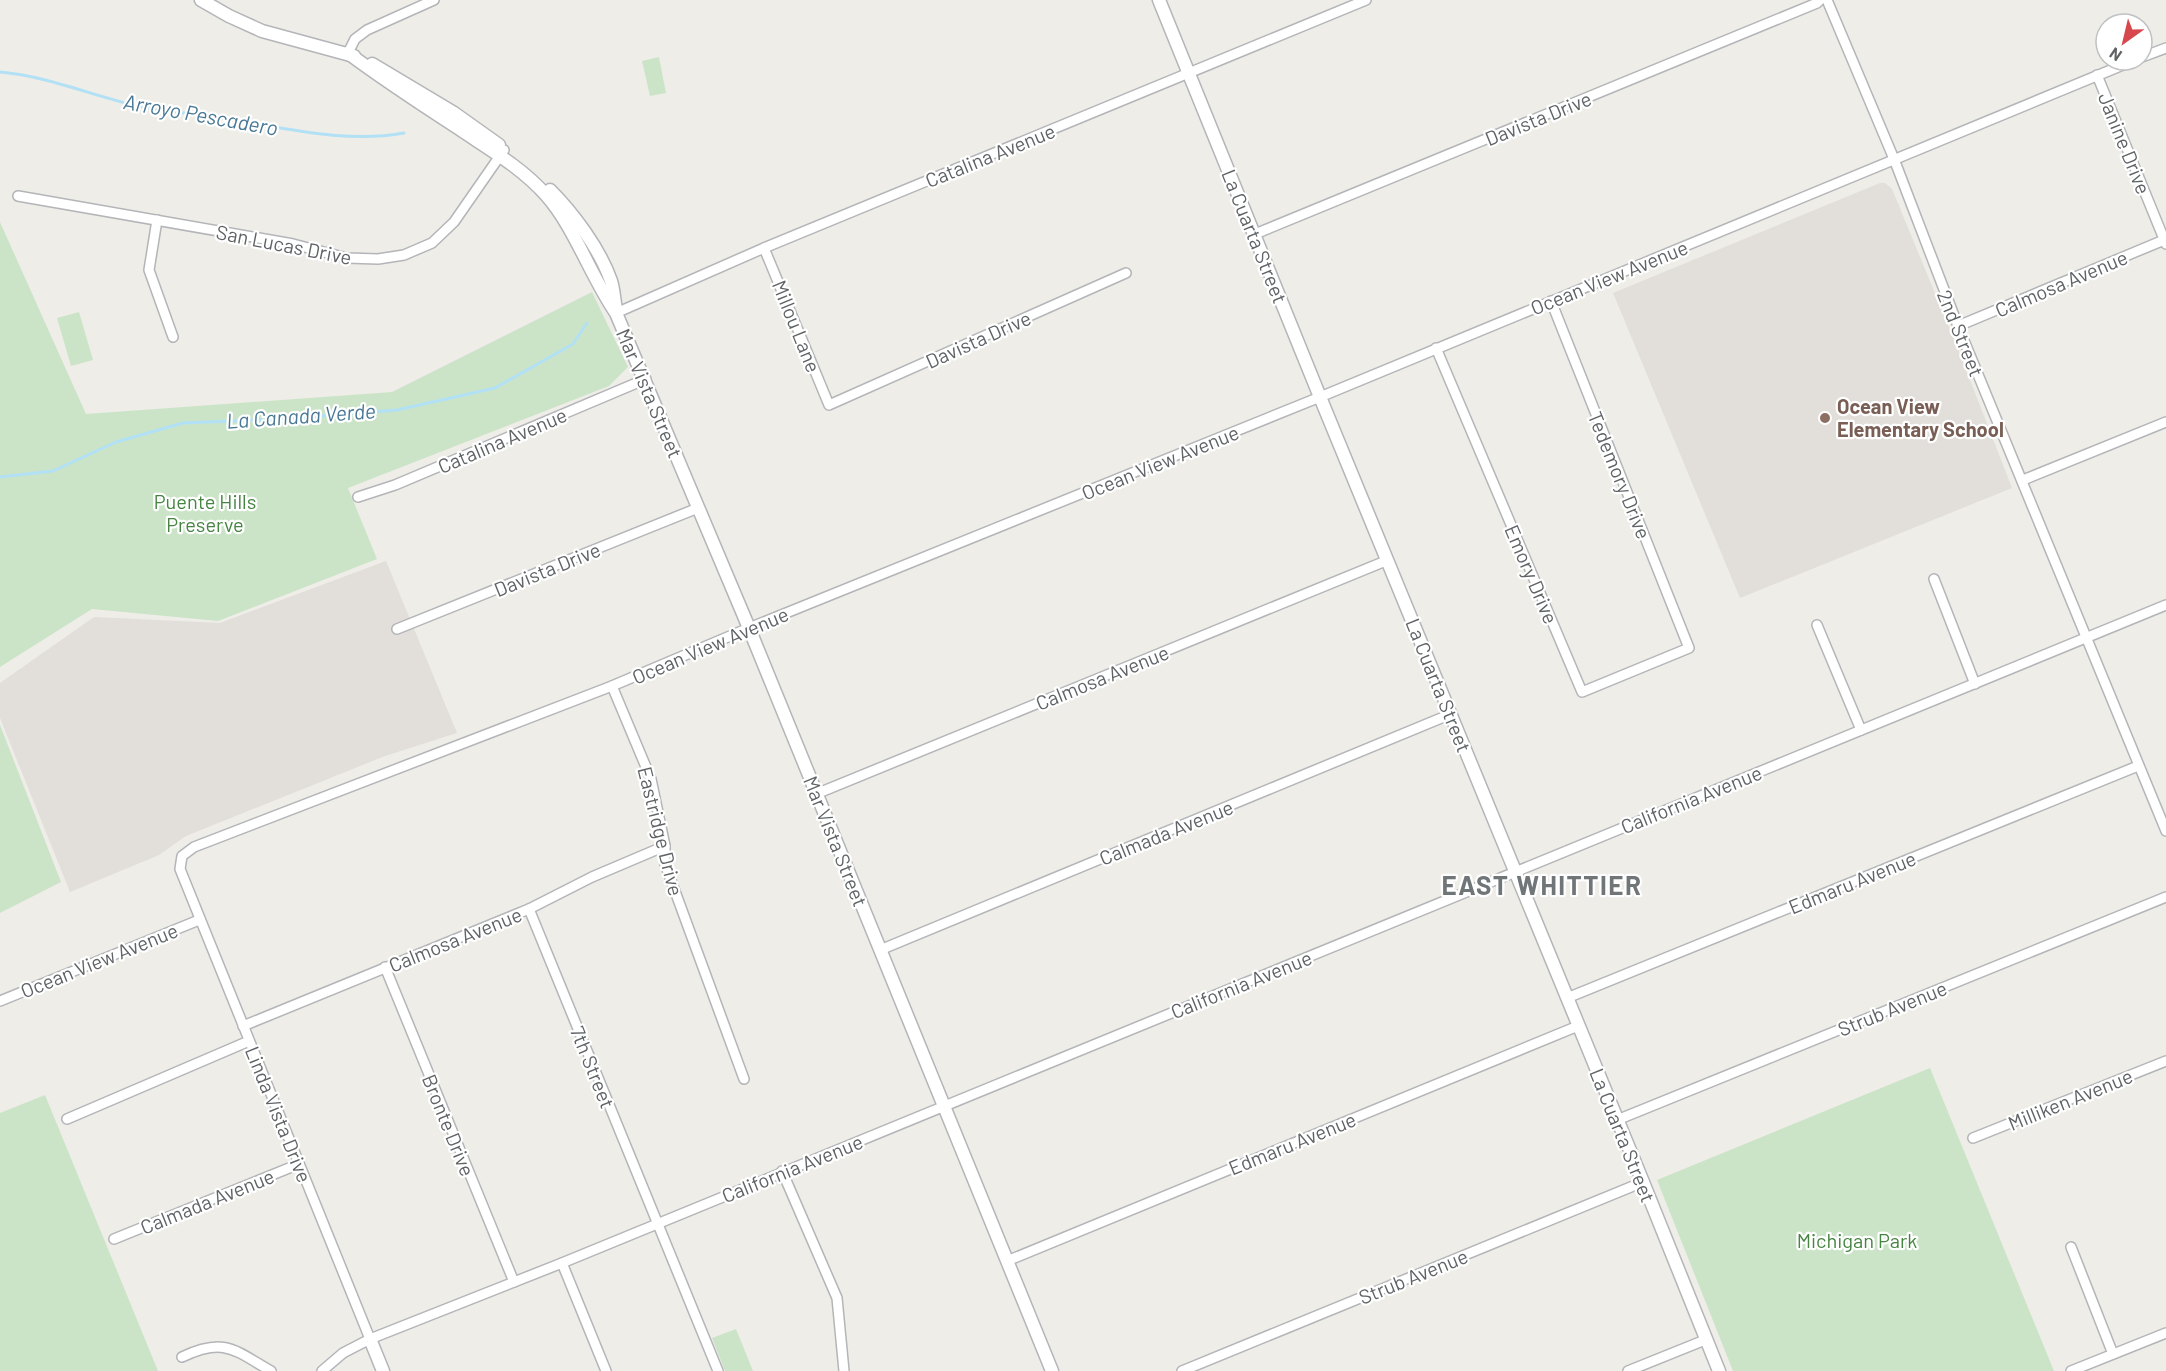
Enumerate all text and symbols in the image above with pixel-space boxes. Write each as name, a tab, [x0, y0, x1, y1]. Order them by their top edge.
north arrow	[2094, 12, 2154, 72]
text: N	[2106, 44, 2125, 66]
street label: Davista Drive	[1481, 86, 1595, 150]
water label: Arroyo Pescadero	[122, 88, 280, 140]
street label: Janine Drive	[2094, 89, 2156, 197]
street label: Catalina Avenue	[922, 118, 1058, 192]
street label: La Cuarta Street	[1217, 166, 1293, 306]
street label: San Lucas Drive	[214, 219, 354, 269]
street label: Ocean View Avenue	[1527, 234, 1691, 320]
street label: Calmosa Avenue	[1991, 244, 2131, 322]
street label: Millou Lane	[768, 276, 826, 376]
street label: 2nd Street	[1933, 286, 1989, 380]
street label: Davista Drive	[922, 305, 1034, 373]
street label: Mar Vista Street	[612, 325, 688, 461]
place label: Ocean View Elementary School	[1837, 394, 2004, 441]
water label: La Canada Verde	[226, 397, 376, 433]
street label: Catalina Avenue	[434, 402, 570, 478]
street label: Tedemory Drive	[1584, 408, 1656, 542]
marker: Ocean View Elementary School	[1818, 411, 1832, 425]
street label: Ocean View Avenue	[1078, 419, 1242, 505]
park label: Puente Hills Preserve	[154, 489, 256, 536]
street label: Emory Drive	[1500, 521, 1564, 627]
street label: Davista Drive	[490, 537, 604, 601]
street label: Ocean View Avenue	[628, 601, 792, 689]
street label: La Cuarta Street	[1401, 615, 1477, 755]
street label: Calmosa Avenue	[1032, 639, 1172, 715]
street label: California Avenue	[1617, 760, 1765, 838]
street label: Eastridge Drive	[633, 764, 689, 898]
street label: Mar Vista Street	[799, 772, 873, 910]
street label: Calmada Avenue	[1096, 794, 1236, 870]
street label: Edmaru Avenue	[1785, 846, 1919, 918]
district label: EAST WHITTIER	[1441, 869, 1643, 900]
street label: Calmosa Avenue	[385, 901, 525, 977]
street label: Ocean View Avenue	[17, 917, 181, 1003]
street label: California Avenue	[1167, 945, 1315, 1023]
street label: Strub Avenue	[1834, 975, 1950, 1041]
street label: 7th Street	[566, 1023, 620, 1111]
street label: Linda Vista Drive	[241, 1042, 317, 1186]
street label: Milliken Avenue	[2004, 1063, 2136, 1135]
street label: La Cuarta Street	[1585, 1065, 1661, 1205]
street label: Bronte Drive	[418, 1071, 480, 1179]
street label: Edmaru Avenue	[1225, 1107, 1359, 1179]
street label: California Avenue	[718, 1129, 866, 1207]
street label: Calmada Avenue	[137, 1163, 277, 1239]
park label: Michigan Park	[1797, 1228, 1917, 1252]
street label: Strub Avenue	[1355, 1243, 1471, 1309]

